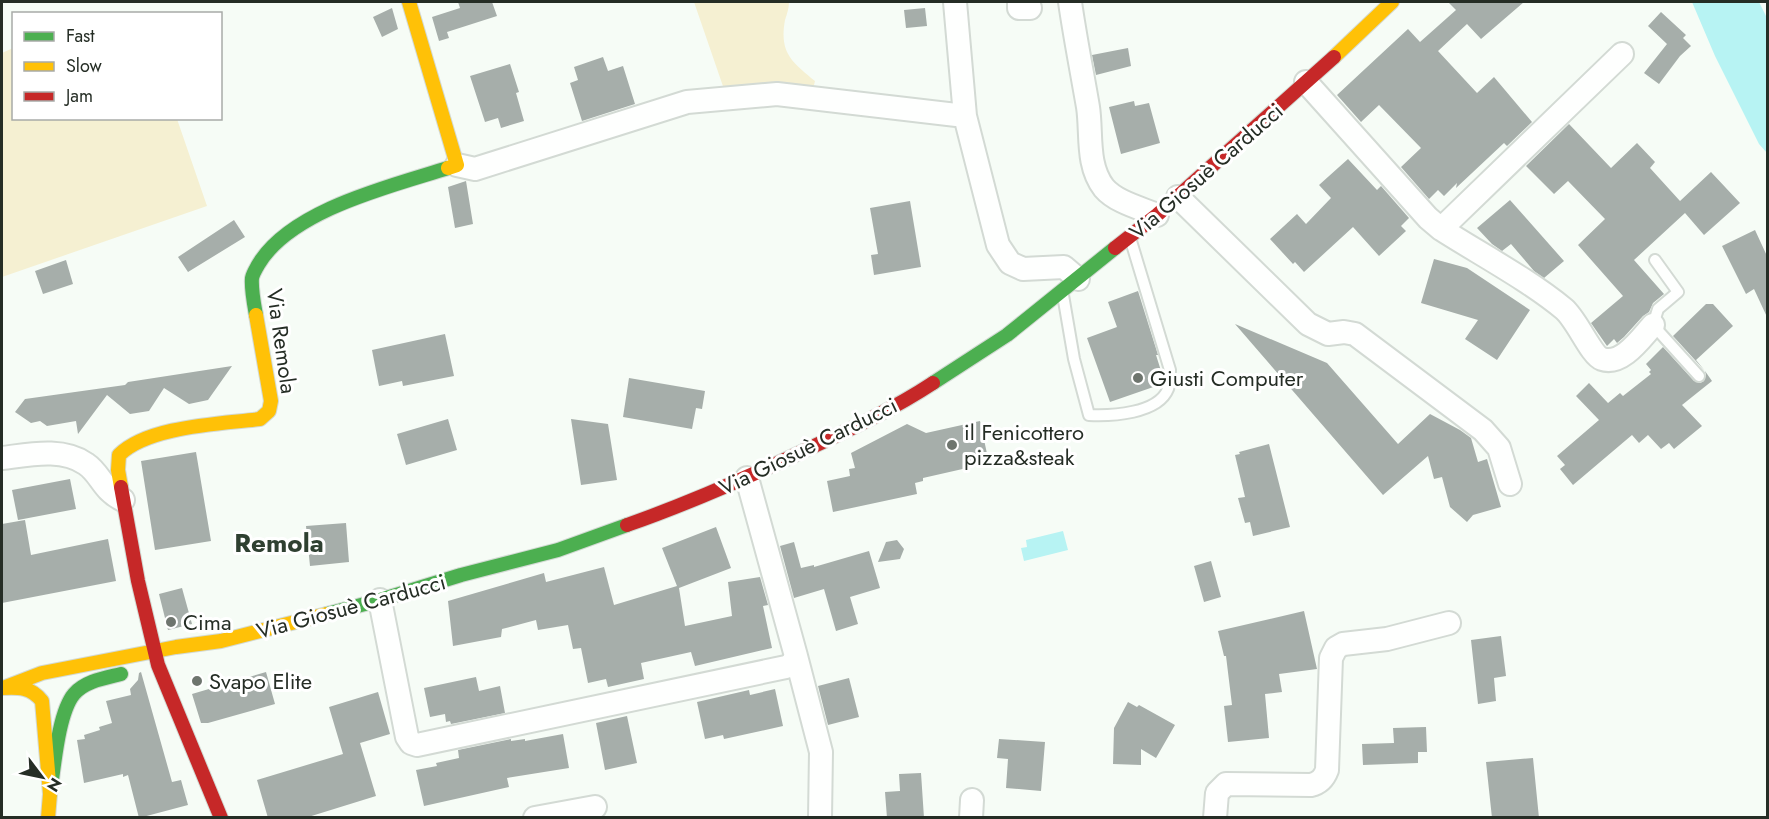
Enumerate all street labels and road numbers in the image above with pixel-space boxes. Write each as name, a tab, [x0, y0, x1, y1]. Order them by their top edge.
street label: Via Giosuè Carducci	[1122, 95, 1290, 247]
street label: Via Remola	[259, 286, 305, 396]
street label: Via Giosuè Carducci	[714, 389, 902, 503]
street label: Via Giosuè Carducci	[253, 565, 449, 647]

